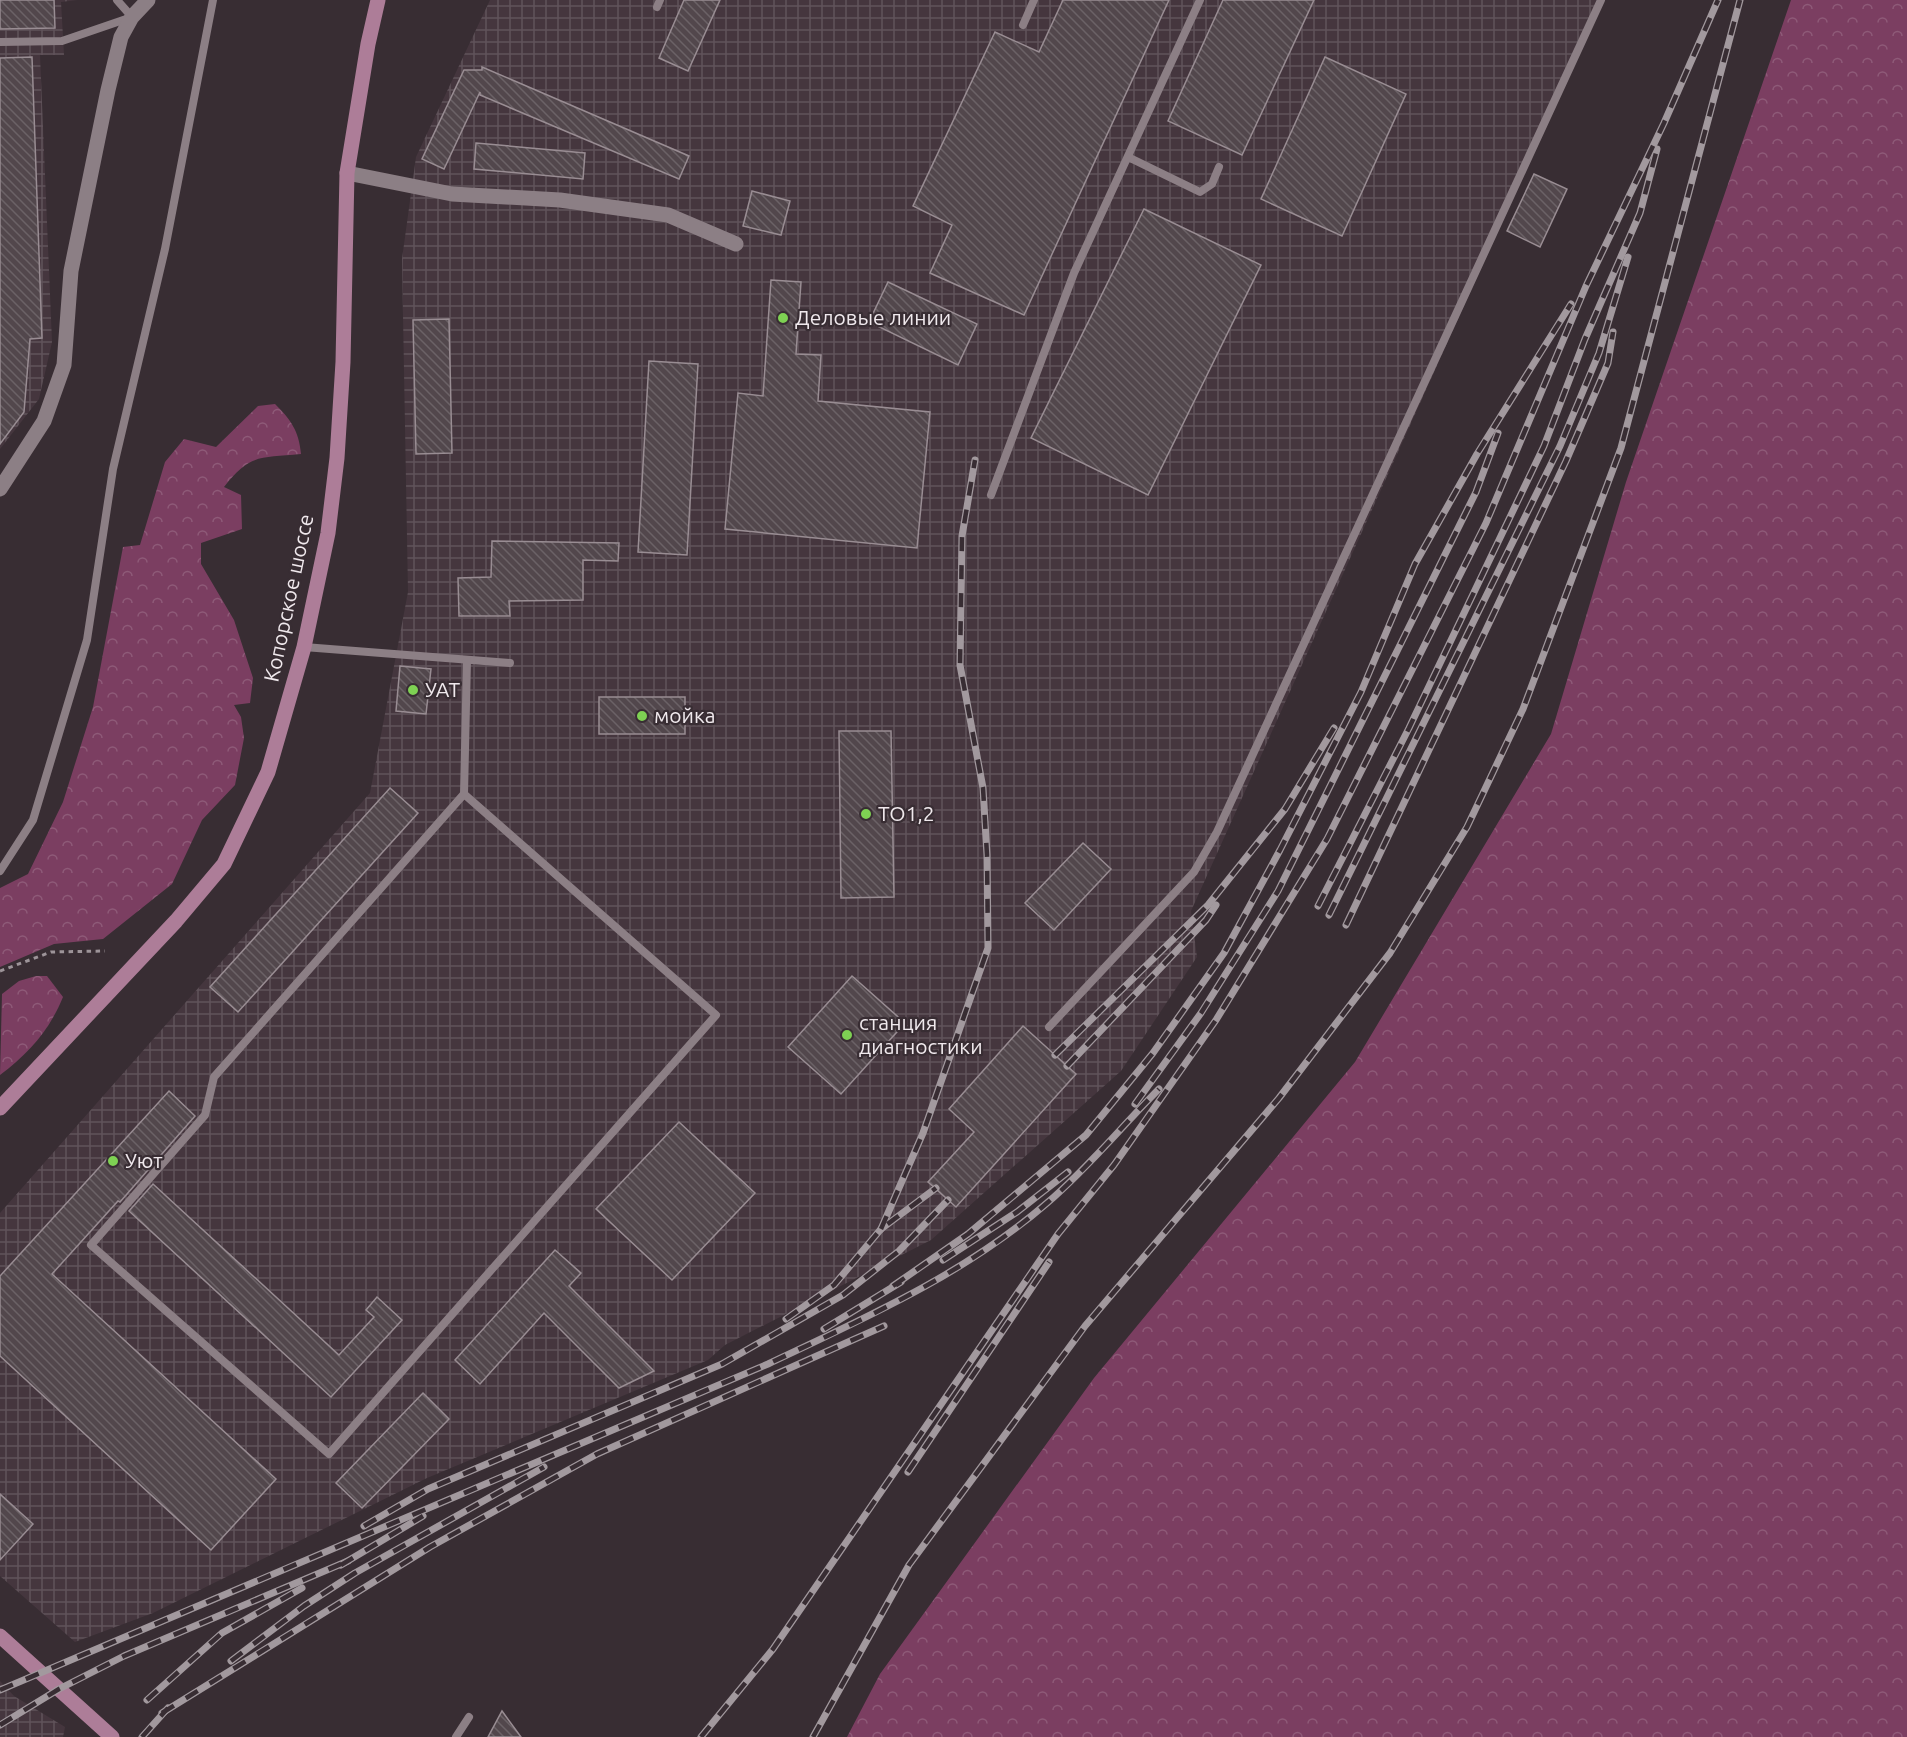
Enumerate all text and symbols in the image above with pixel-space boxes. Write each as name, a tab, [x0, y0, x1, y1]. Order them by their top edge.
place label: Деловые линии	[795, 305, 951, 329]
marker: Деловые линии	[776, 311, 790, 325]
street label: Копорское шоссе	[259, 512, 318, 684]
place label: УАТ	[425, 677, 460, 701]
marker: УАТ	[406, 683, 420, 697]
place label: мойка	[654, 703, 716, 727]
marker: мойка	[635, 709, 649, 723]
place label: ТО1,2	[878, 801, 935, 825]
marker: ТО1,2	[859, 807, 873, 821]
place label: станция диагностики	[859, 1010, 983, 1058]
marker: станция диагностики	[840, 1028, 854, 1042]
place label: Уют	[125, 1148, 163, 1172]
marker: Уют	[106, 1154, 120, 1168]

